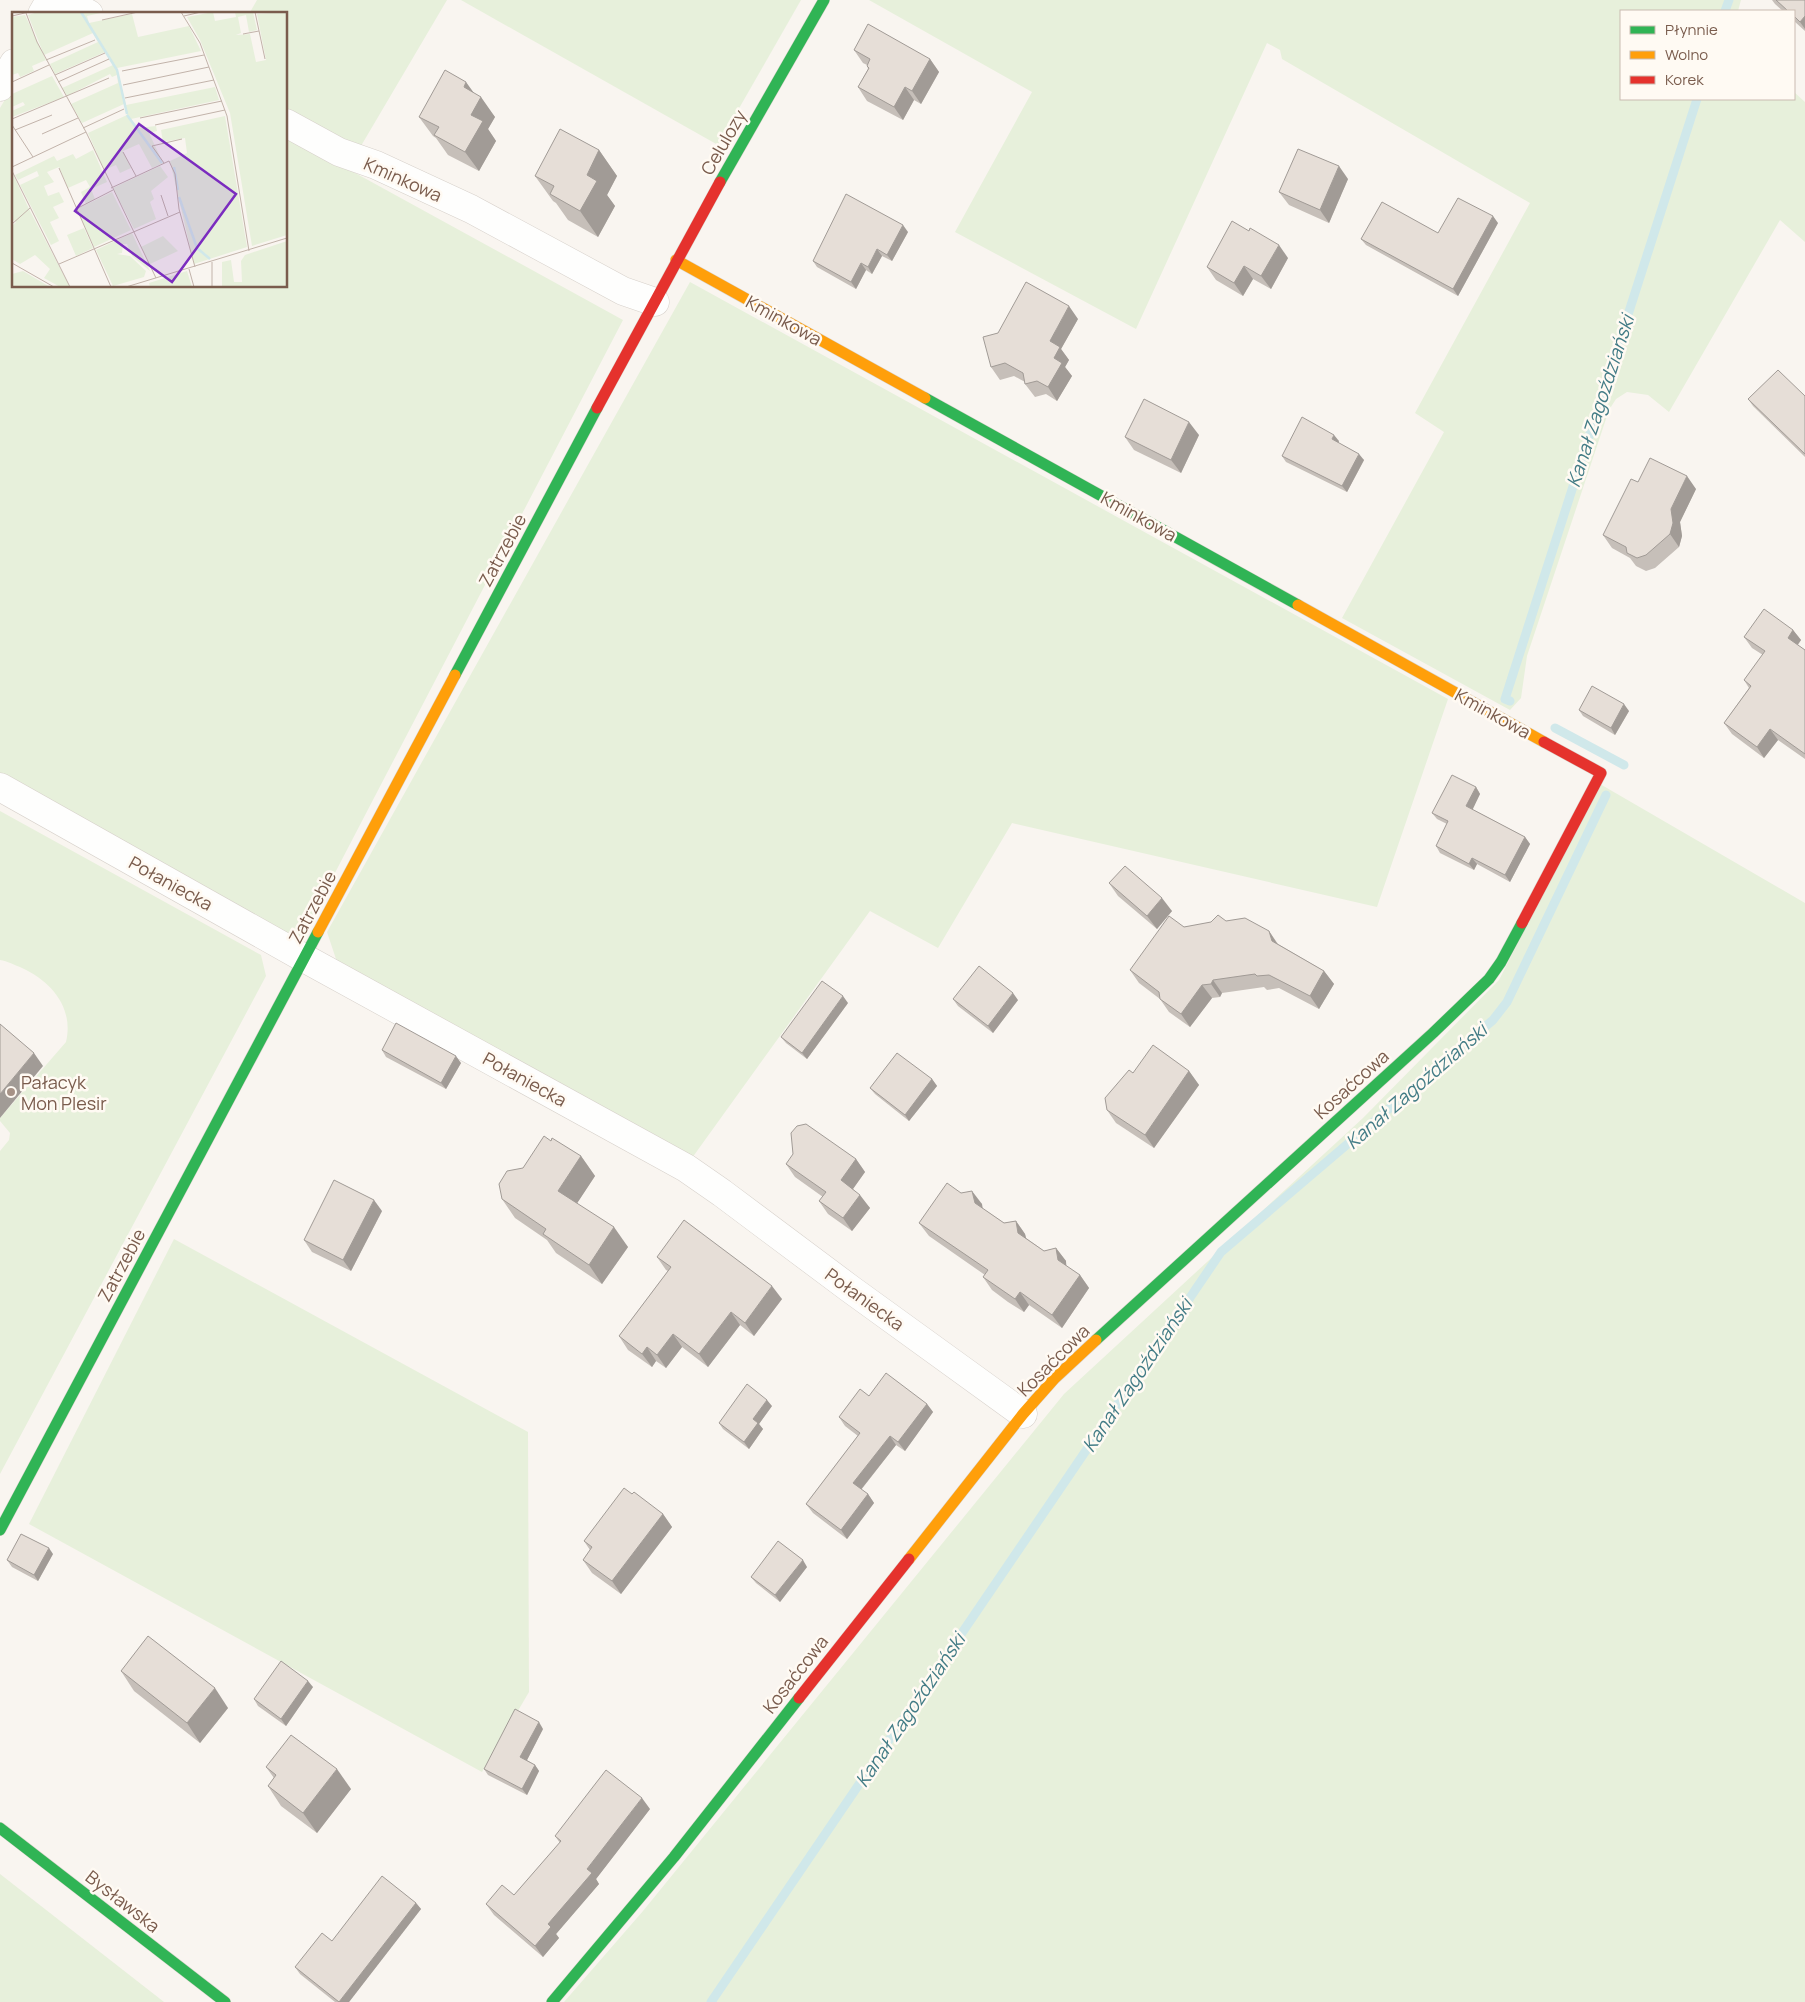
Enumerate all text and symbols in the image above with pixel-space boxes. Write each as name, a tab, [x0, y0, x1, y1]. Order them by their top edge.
legend	[1620, 10, 1795, 100]
inset map	[12, 12, 288, 288]
text: Płynnie	[1665, 19, 1718, 40]
text: Wolno	[1665, 44, 1708, 65]
text: Korek	[1665, 69, 1704, 90]
street label: Celulozy	[695, 105, 752, 179]
street label: Kminkowa	[360, 151, 446, 207]
street label: Kminkowa	[742, 289, 826, 351]
water label: Kanał Zagoździański	[1560, 309, 1641, 490]
street label: Kminkowa	[1097, 485, 1181, 547]
street label: Zatrzebie	[473, 509, 531, 591]
street label: Kminkowa	[1451, 682, 1535, 744]
street label: Połaniecka	[125, 850, 217, 916]
street label: Zatrzebie	[283, 866, 341, 948]
water label: Kanał Zagoździański	[1340, 1016, 1494, 1155]
street label: Kosaćcowa	[1308, 1044, 1394, 1124]
street label: Połaniecka	[479, 1046, 571, 1112]
place label: Pałacyk Mon Plesir	[21, 1070, 107, 1115]
marker: Pałacyk Mon Plesir	[5, 1086, 17, 1098]
street label: Zatrzebie	[92, 1224, 150, 1306]
street label: Połaniecka	[821, 1262, 909, 1336]
water label: Kanał Zagoździański	[1076, 1291, 1199, 1457]
street label: Kosaćcowa	[1012, 1319, 1094, 1401]
water label: Kanał Zagoździański	[849, 1626, 972, 1792]
street label: Kosaćcowa	[757, 1630, 833, 1718]
street label: Bysławska	[81, 1864, 165, 1938]

